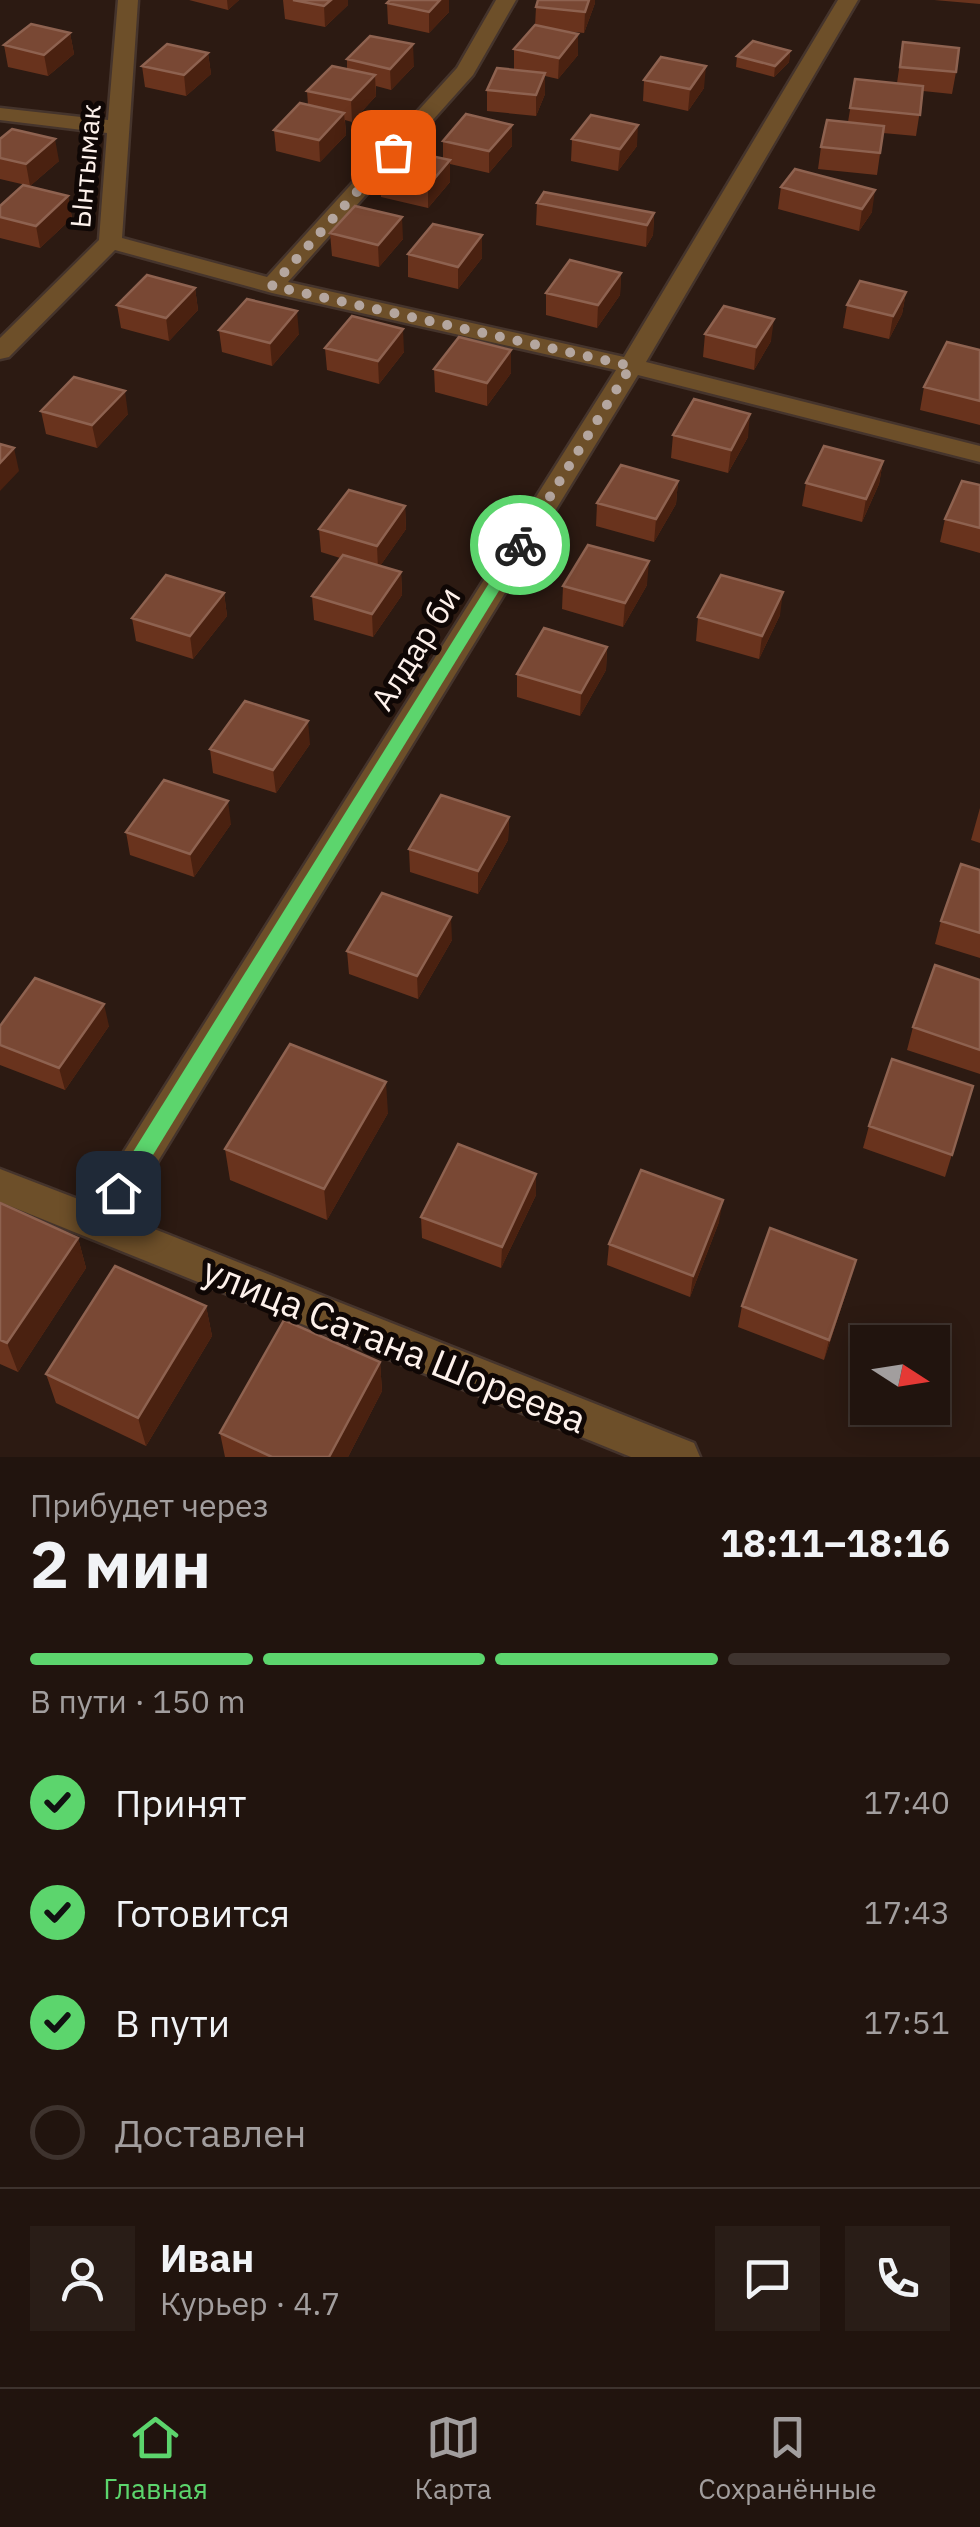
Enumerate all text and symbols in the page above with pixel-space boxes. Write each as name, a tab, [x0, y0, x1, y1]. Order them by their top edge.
street label: Ынтымак	[61, 102, 109, 230]
pin	[351, 110, 436, 195]
icon: bag	[366, 125, 421, 180]
courier	[470, 495, 570, 595]
icon: bike	[493, 518, 548, 573]
street label: Алдар би	[361, 578, 469, 718]
pin	[76, 1151, 161, 1236]
icon: home	[91, 1166, 146, 1221]
street label: улица Сатана Шореева	[196, 1245, 594, 1443]
north arrow	[850, 1325, 950, 1425]
map controls	[850, 1325, 950, 1425]
text: Прибудет через	[30, 1484, 269, 1526]
text: 18:11–18:16	[720, 1518, 950, 1567]
text: 2 мин	[30, 1521, 211, 1606]
text: В пути · 150 m	[30, 1680, 246, 1722]
icon: check	[30, 1775, 85, 1830]
text: Принят	[115, 1778, 246, 1827]
text: 17:40	[864, 1781, 950, 1823]
icon: check	[30, 1885, 85, 1940]
text: Готовится	[115, 1888, 290, 1937]
text: 17:43	[864, 1891, 950, 1933]
icon: check	[30, 1995, 85, 2050]
text: В пути	[115, 1998, 230, 2047]
text: 17:51	[864, 2001, 950, 2043]
text: Доставлен	[115, 2108, 306, 2157]
button: person	[30, 2226, 135, 2331]
button: chat	[715, 2226, 820, 2331]
button: phone	[845, 2226, 950, 2331]
text: Иван	[160, 2233, 254, 2282]
text: Курьер · 4.7	[160, 2282, 340, 2324]
tab: Главная	[103, 2410, 208, 2507]
tab: Карта	[415, 2410, 492, 2507]
tab: Сохранённые	[698, 2410, 877, 2507]

